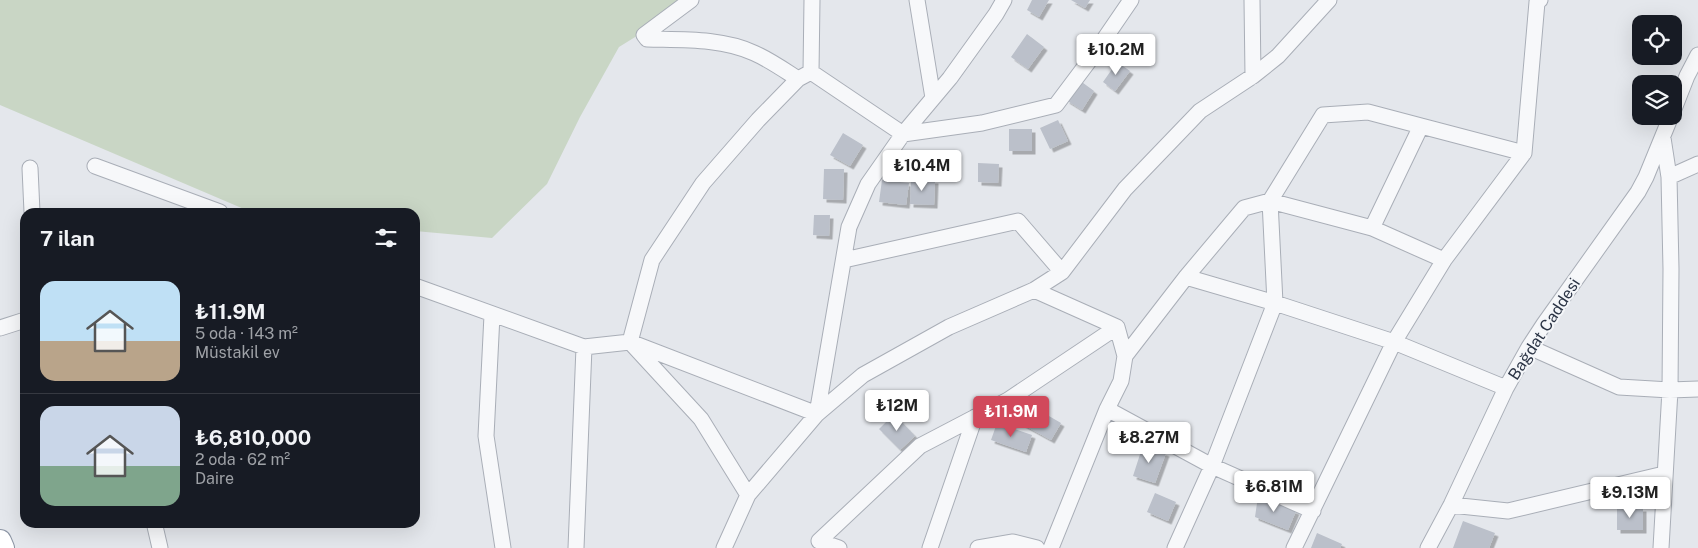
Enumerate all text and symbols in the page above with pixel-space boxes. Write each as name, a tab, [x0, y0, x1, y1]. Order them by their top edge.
map controls	[1632, 15, 1682, 125]
button: locate	[1632, 15, 1682, 65]
pin: ₺10.2M	[1075, 34, 1157, 76]
text: ₺10.2M	[1087, 40, 1145, 59]
button: layers	[1632, 75, 1682, 125]
pin: ₺10.4M	[881, 150, 963, 192]
text: ₺10.4M	[893, 156, 951, 175]
icon: filters	[372, 224, 400, 252]
text: 7 ilan	[40, 226, 95, 251]
street label: Bağdat Caddesi	[1504, 275, 1584, 383]
text: ₺11.9M	[195, 299, 266, 324]
icon: home	[80, 301, 140, 361]
text: 5 oda · 143 m²	[195, 324, 298, 343]
text: Müstakil ev	[195, 343, 280, 362]
pin: ₺12M	[867, 390, 927, 432]
text: ₺12M	[876, 396, 918, 415]
pin: ₺11.9M	[970, 396, 1052, 438]
text: ₺11.9M	[984, 402, 1038, 421]
pin: ₺8.27M	[1108, 422, 1190, 464]
text: ₺6,810,000	[195, 425, 311, 450]
icon: home	[80, 426, 140, 486]
text: ₺8.27M	[1119, 428, 1179, 447]
text: 2 oda · 62 m²	[195, 450, 290, 469]
text: Daire	[195, 469, 234, 488]
pin: ₺6.81M	[1233, 470, 1315, 513]
pin: ₺9.13M	[1589, 476, 1671, 519]
text: ₺6.81M	[1245, 477, 1303, 496]
text: ₺9.13M	[1601, 483, 1659, 502]

